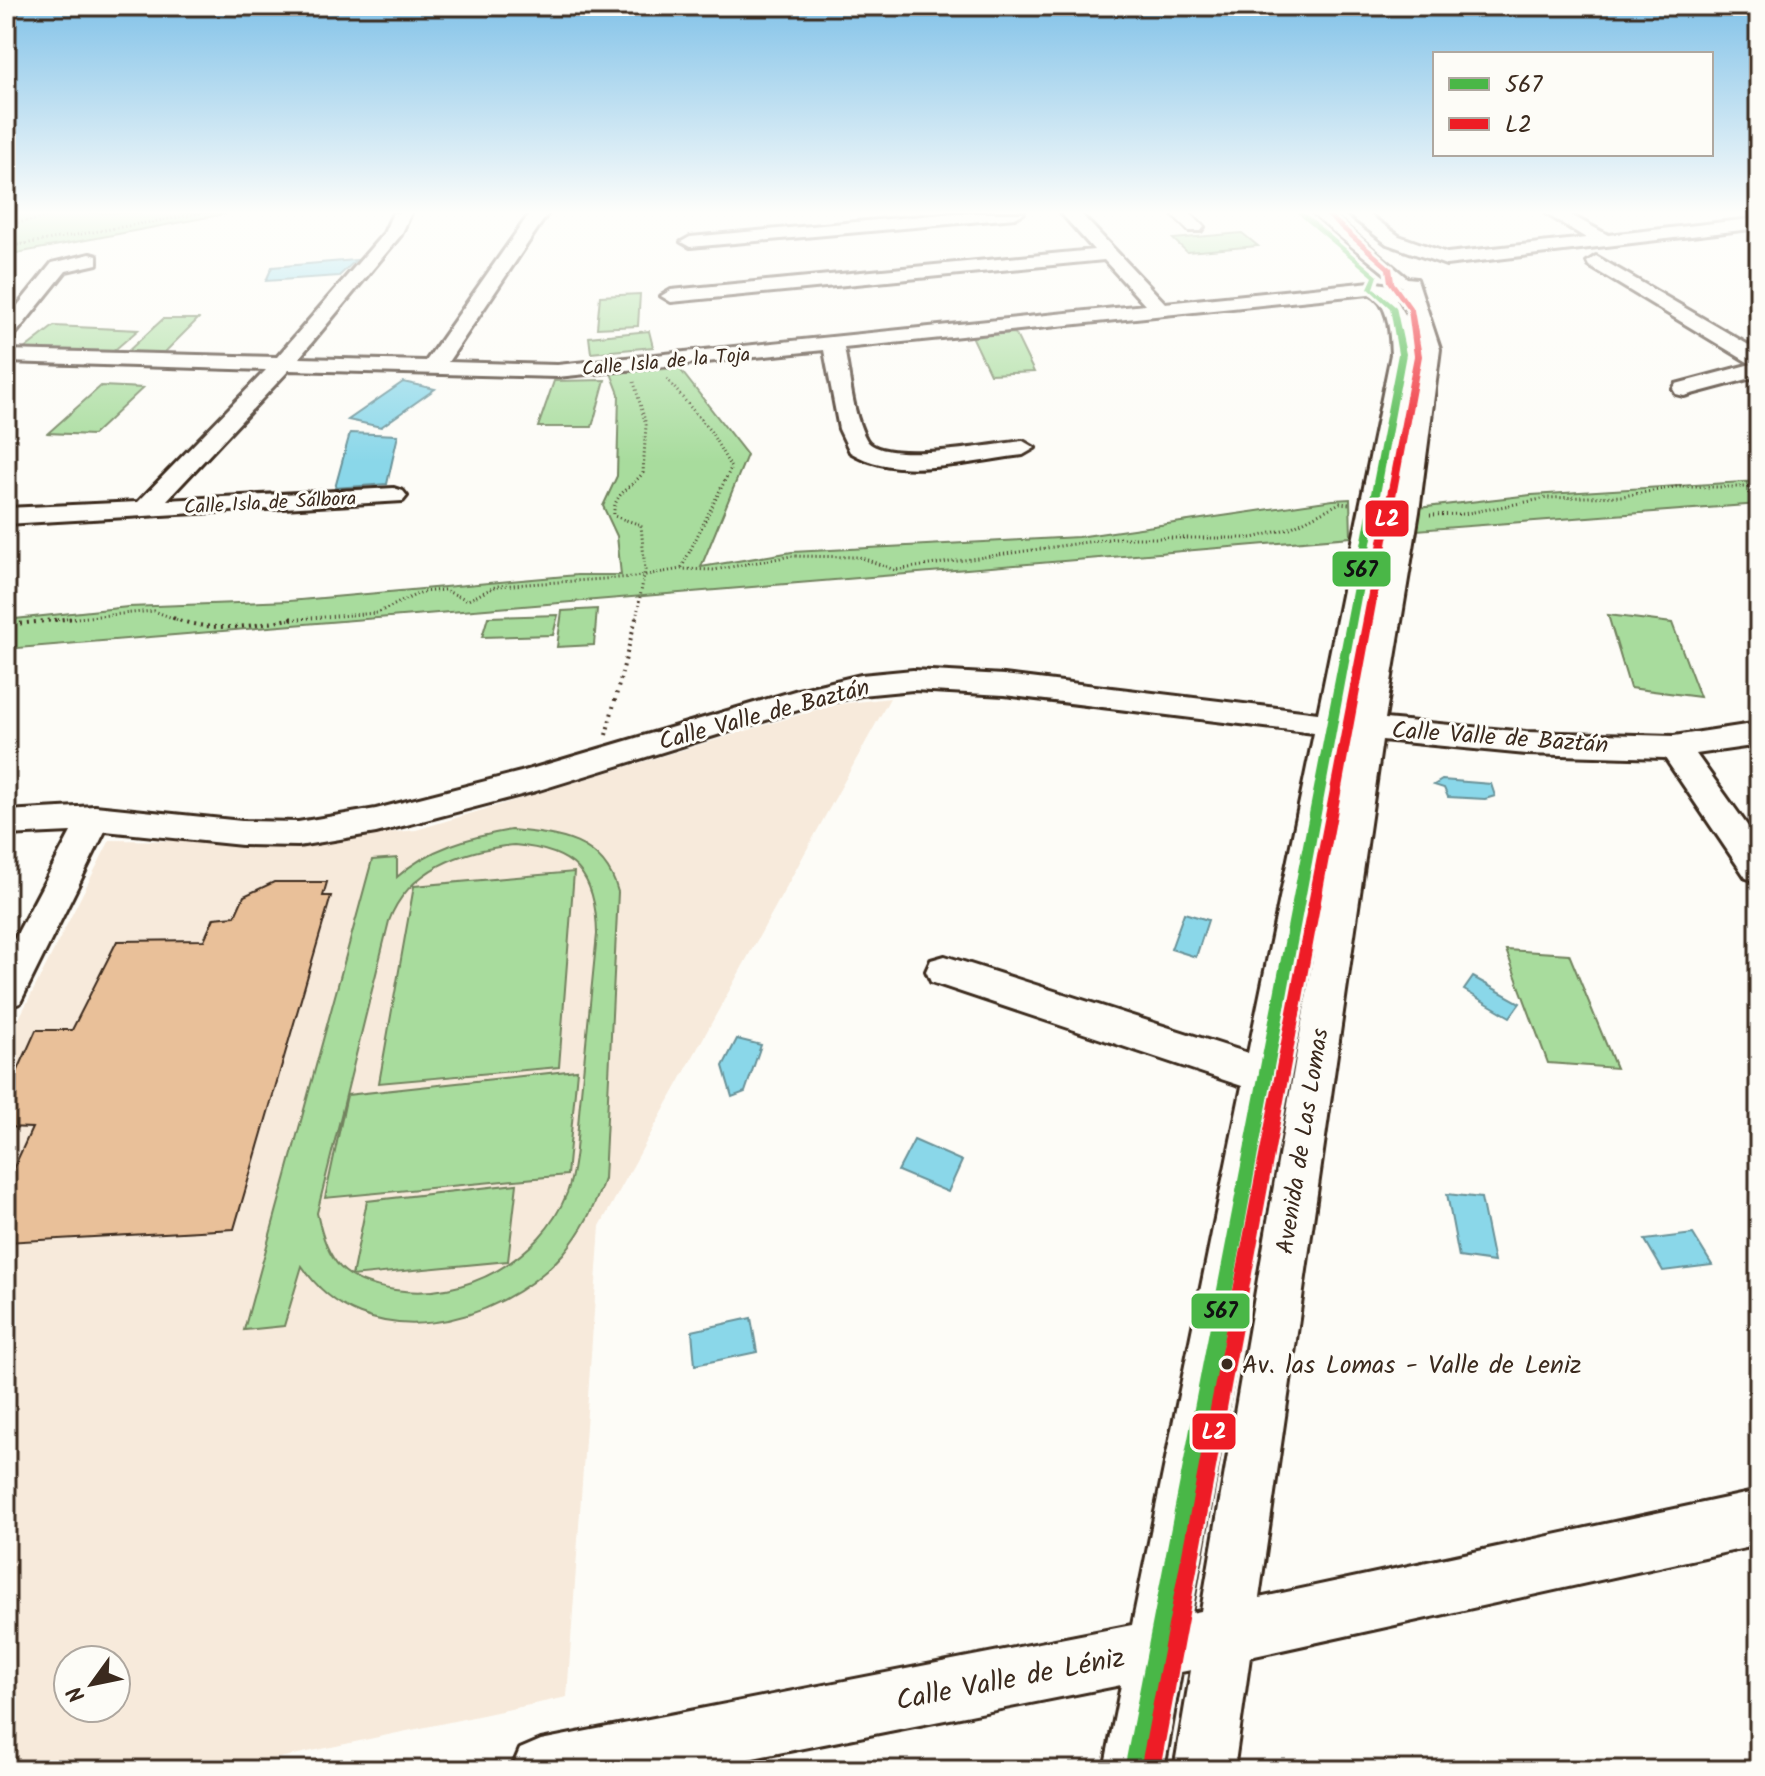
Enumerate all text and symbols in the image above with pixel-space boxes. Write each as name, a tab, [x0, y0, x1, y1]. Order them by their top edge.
legend	[1433, 52, 1713, 156]
text: 567	[1505, 66, 1543, 105]
text: L2	[1505, 106, 1532, 145]
street label: Calle Isla de la Toja	[581, 340, 752, 386]
street label: Calle Isla de Sálbora	[183, 483, 357, 524]
line badge: L2	[1364, 499, 1410, 538]
text: L2	[1375, 503, 1399, 538]
line badge: 567	[1331, 550, 1392, 588]
text: 567	[1343, 554, 1378, 589]
street label: Calle Valle de Baztán	[655, 669, 874, 762]
street label: Calle Valle de Baztán	[1390, 711, 1609, 766]
street label: Avenida de Las Lomas	[1266, 1026, 1341, 1257]
line badge: 567	[1190, 1292, 1251, 1330]
text: 567	[1203, 1295, 1238, 1330]
place label: Av. las Lomas - Valle de Leniz	[1242, 1345, 1582, 1387]
marker: Av. las Lomas - Valle de Leniz	[1219, 1356, 1235, 1372]
line badge: L2	[1191, 1412, 1237, 1451]
text: L2	[1202, 1416, 1226, 1451]
street label: Calle Valle de Léniz	[892, 1636, 1129, 1725]
north arrow	[52, 1644, 132, 1724]
text: N	[59, 1678, 96, 1709]

